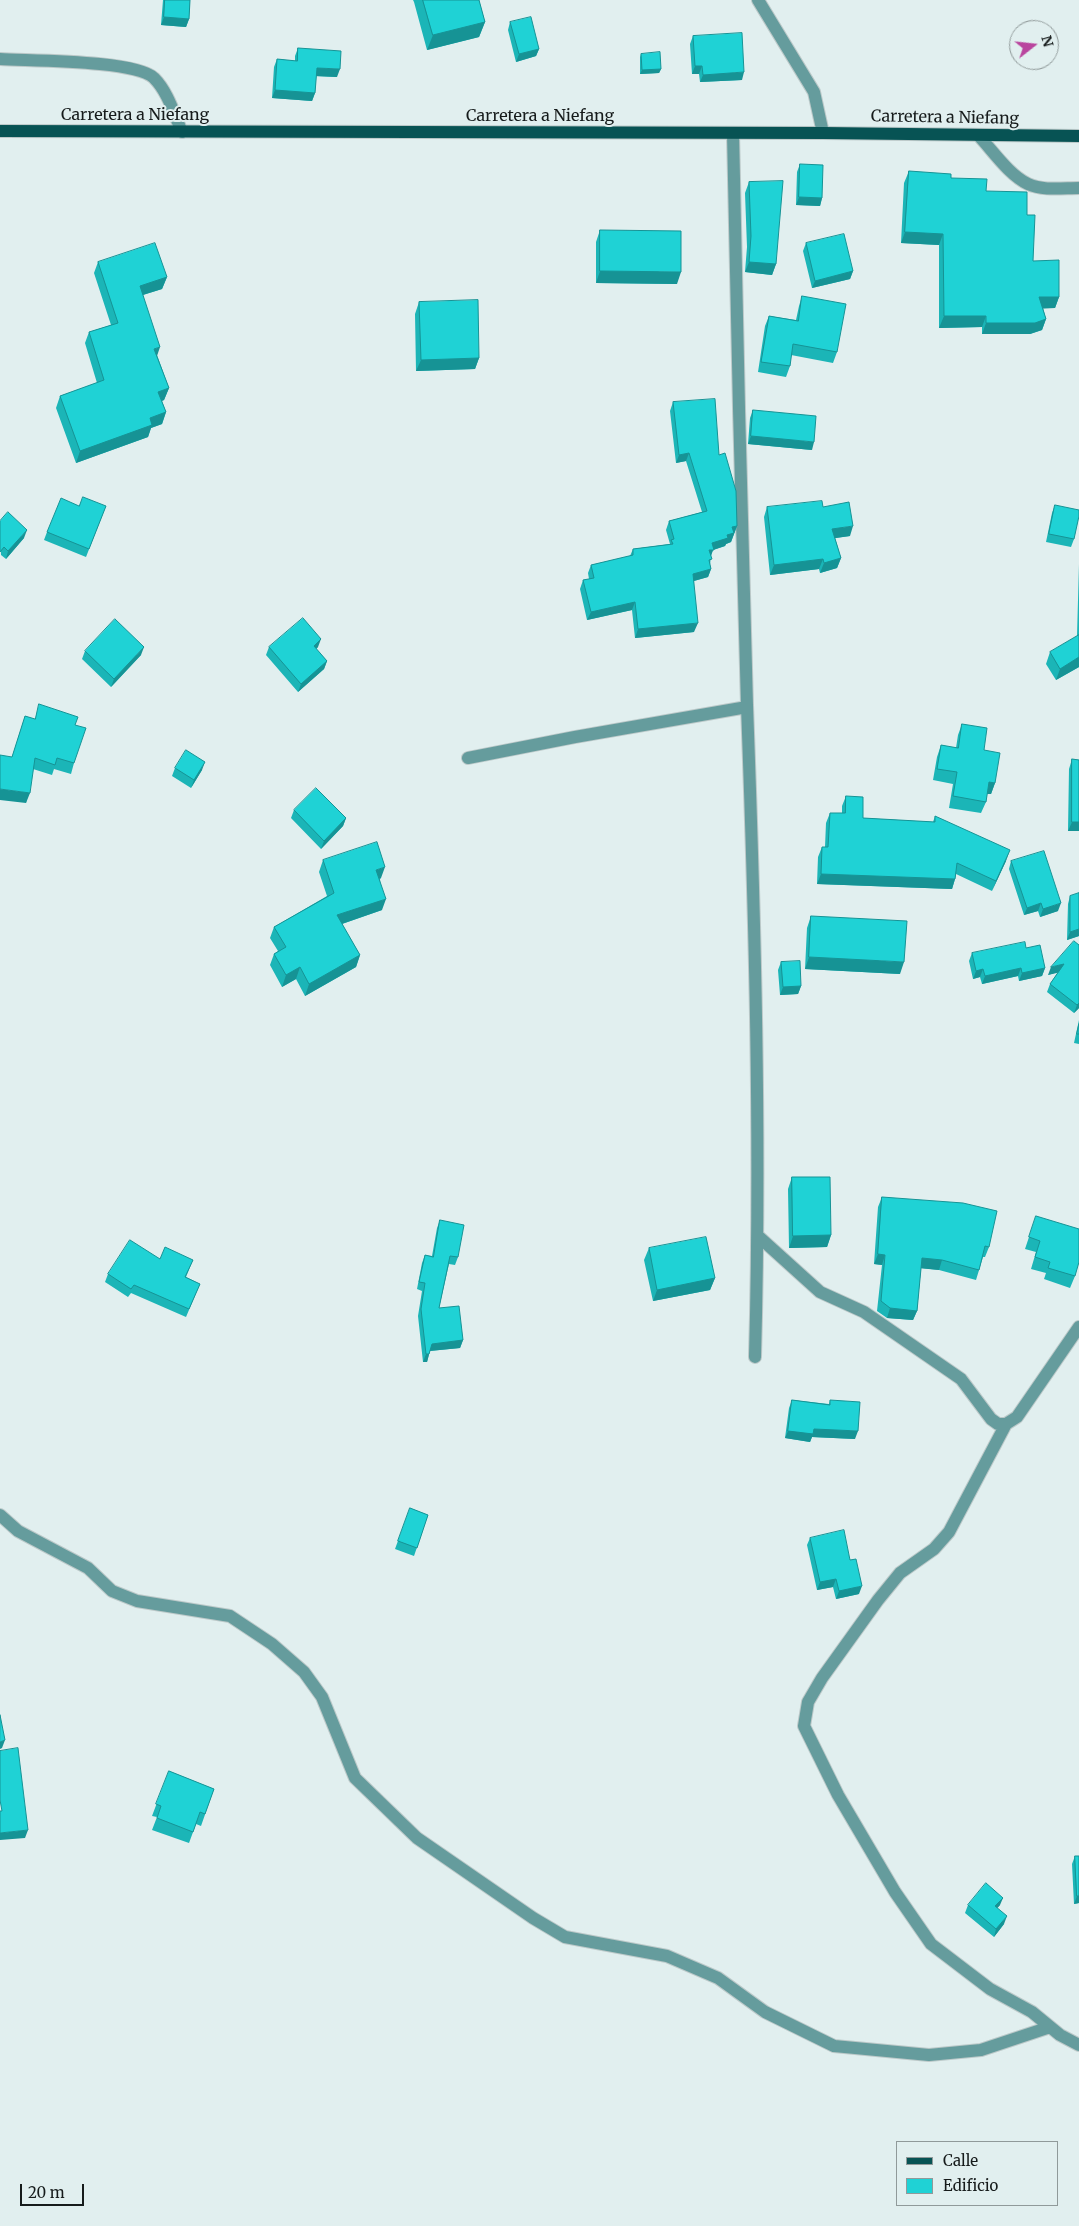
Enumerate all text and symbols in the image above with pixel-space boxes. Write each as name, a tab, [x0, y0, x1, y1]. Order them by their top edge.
north arrow	[1009, 20, 1059, 70]
text: N	[1037, 33, 1058, 49]
street label: Carretera a Niefang	[61, 105, 209, 125]
street label: Carretera a Niefang	[466, 106, 614, 126]
street label: Carretera a Niefang	[871, 107, 1019, 129]
legend	[896, 2141, 1059, 2206]
text: Calle	[943, 2151, 978, 2170]
scale bar	[22, 2174, 86, 2206]
text: Edificio	[943, 2176, 998, 2195]
text: 20 m	[28, 2183, 65, 2202]

